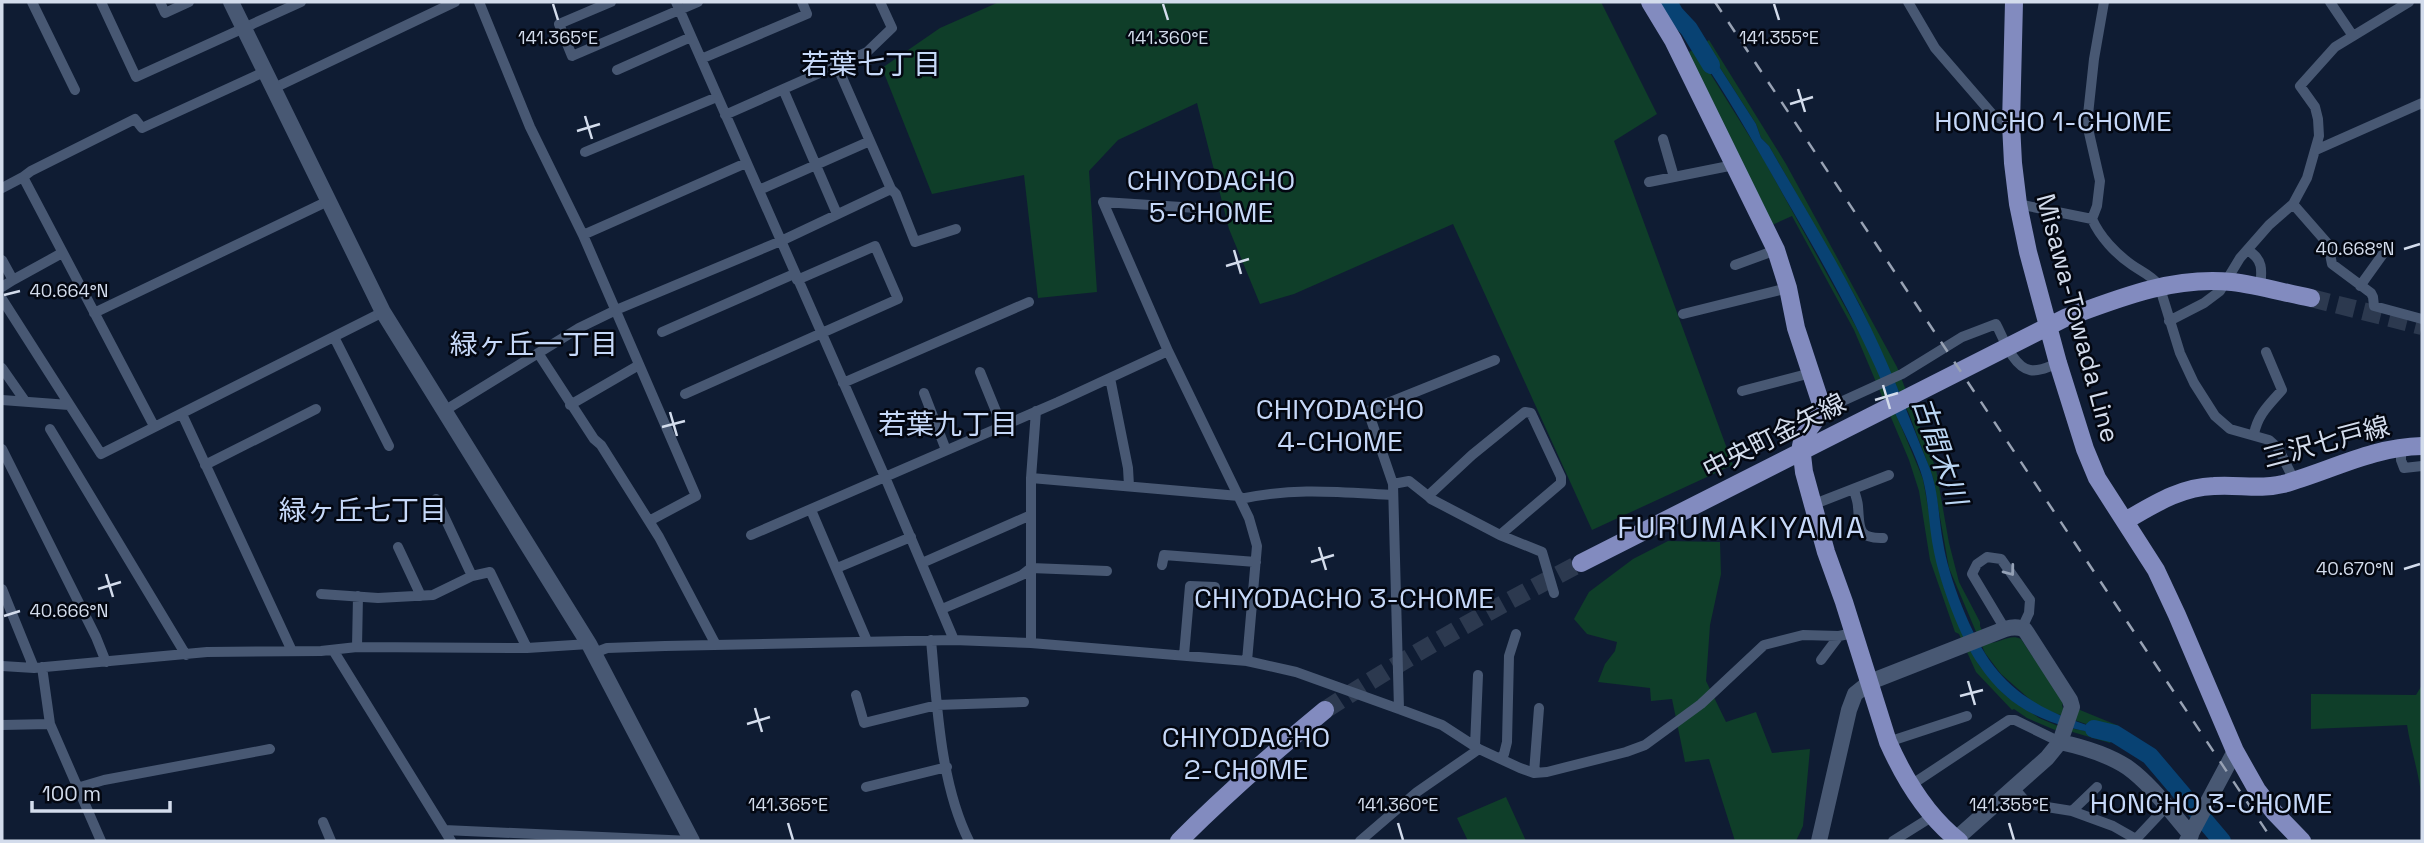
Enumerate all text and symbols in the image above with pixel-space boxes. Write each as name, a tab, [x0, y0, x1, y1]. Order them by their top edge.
text: 141.365°E	[518, 26, 598, 49]
text: 141.360°E	[1128, 26, 1208, 49]
text: 141.355°E	[1739, 26, 1819, 49]
district label: 若葉七丁目	[801, 46, 941, 82]
district label: HONCHO 1-CHOME	[1934, 103, 2172, 139]
district label: CHIYODACHO 5-CHOME	[1127, 162, 1295, 230]
street label: Misawa-Towada Line	[2028, 190, 2128, 446]
text: 40.668°N	[2316, 237, 2394, 260]
text: 40.664°N	[30, 279, 109, 302]
district label: 緑ヶ丘一丁目	[450, 326, 618, 362]
street label: 中央町金矢線	[1697, 385, 1851, 487]
district label: CHIYODACHO 4-CHOME	[1256, 391, 1424, 459]
water label: 古間木川	[1905, 392, 1976, 513]
district label: 若葉九丁目	[878, 406, 1018, 442]
street label: 三沢七戸線	[2259, 409, 2393, 475]
district label: 緑ヶ丘七丁目	[279, 492, 447, 528]
district label: FURUMAKIYAMA	[1617, 508, 1867, 547]
text: 40.670°N	[2316, 557, 2394, 580]
one-way arrow	[2001, 563, 2014, 576]
district label: CHIYODACHO 3-CHOME	[1194, 580, 1494, 616]
text: 40.666°N	[30, 599, 108, 622]
district label: CHIYODACHO 2-CHOME	[1162, 719, 1330, 787]
scale bar	[32, 770, 170, 814]
text: 100 m	[42, 780, 101, 807]
district label: HONCHO 3-CHOME	[2090, 785, 2332, 821]
text: 141.365°E	[748, 793, 828, 816]
text: 141.360°E	[1358, 793, 1438, 816]
text: 141.355°E	[1969, 793, 2049, 816]

